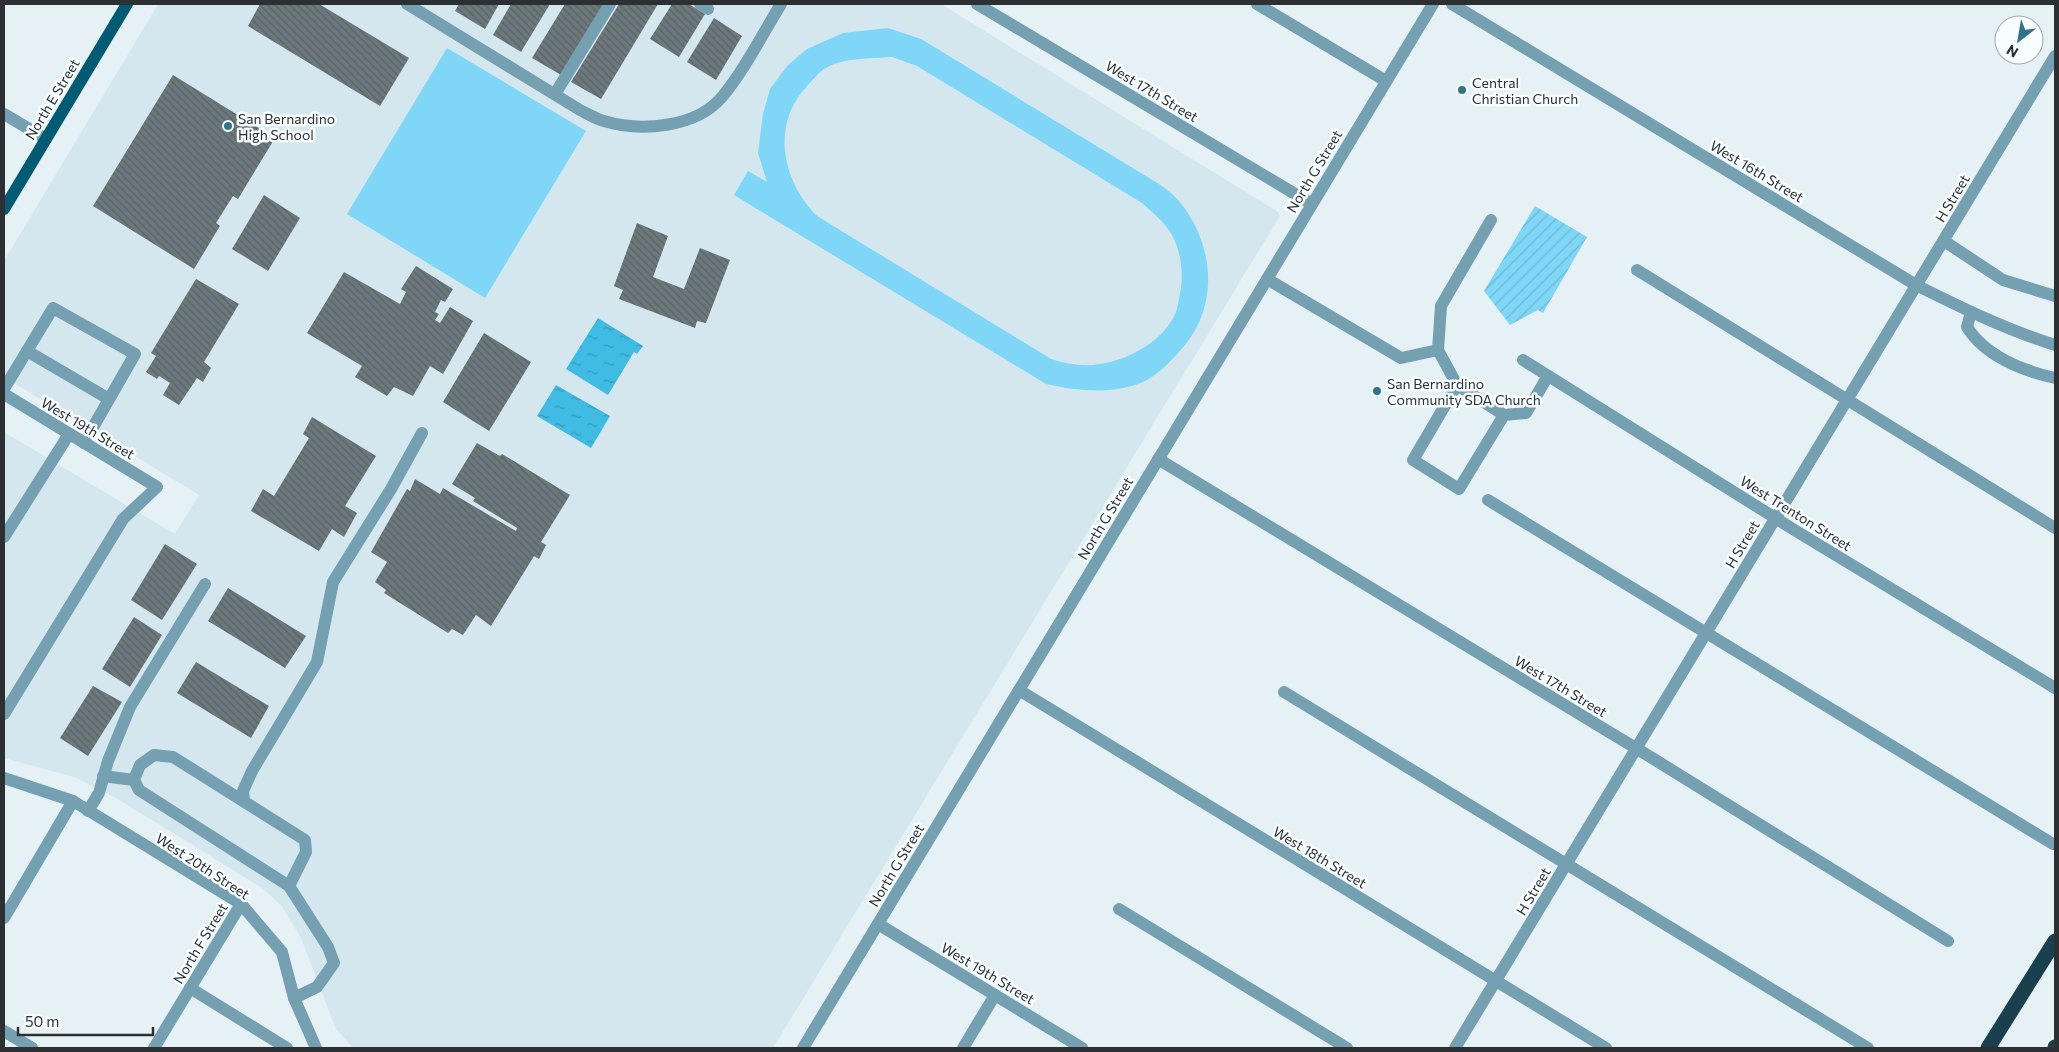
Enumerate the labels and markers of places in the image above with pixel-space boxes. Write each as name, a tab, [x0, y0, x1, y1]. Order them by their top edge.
place label: Central Christian Church	[1472, 74, 1578, 107]
marker: Central Christian Church	[1456, 84, 1468, 96]
place label: San Bernardino High School	[238, 110, 335, 143]
marker: San Bernardino High School	[222, 120, 234, 132]
place label: San Bernardino Community SDA Church	[1387, 375, 1541, 408]
marker: San Bernardino Community SDA Church	[1371, 385, 1383, 397]

